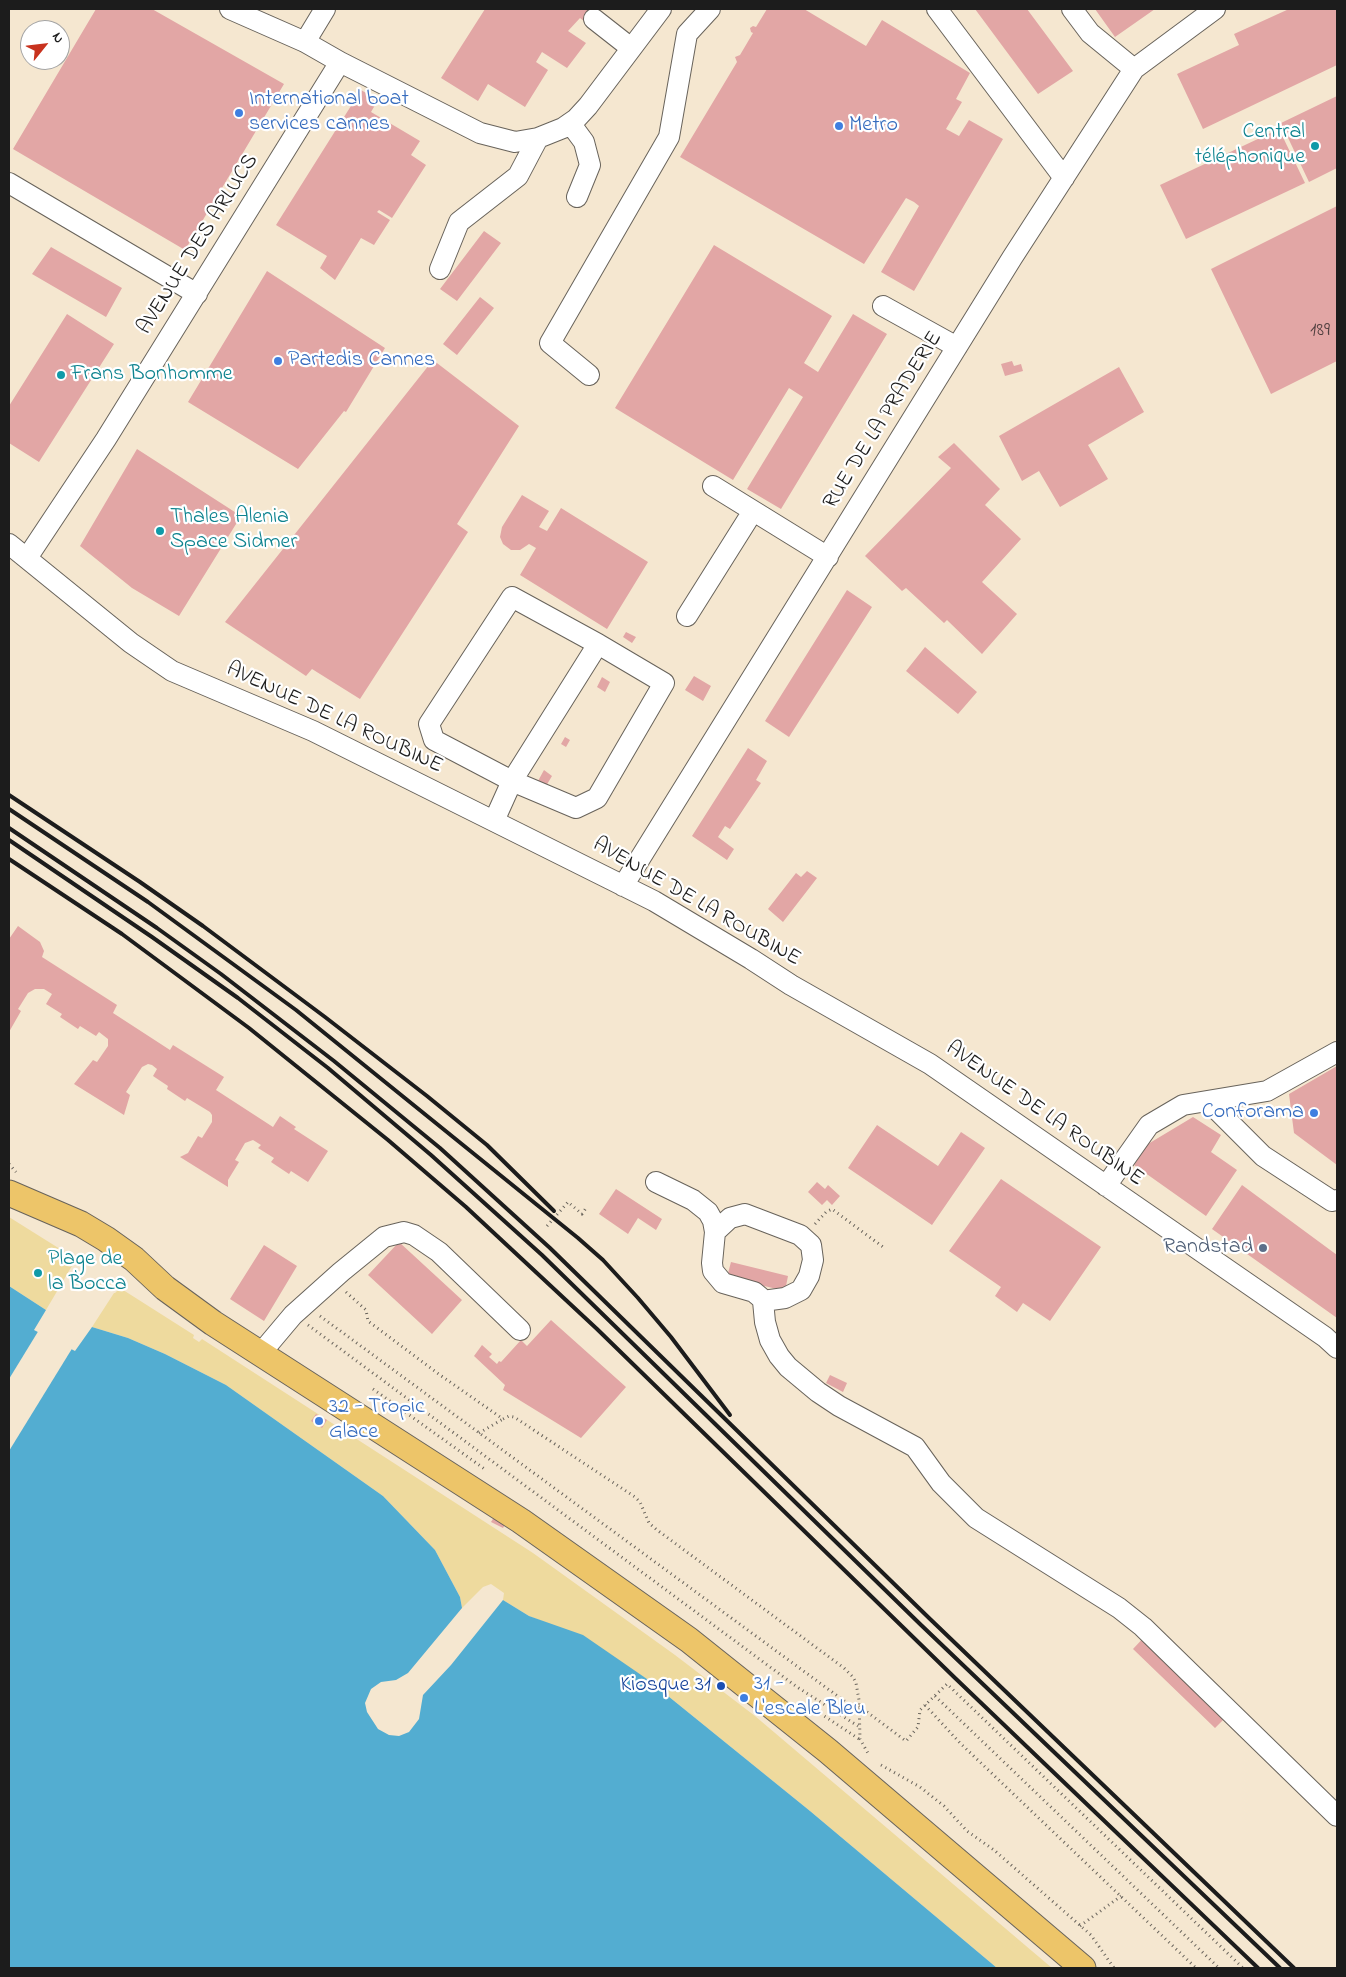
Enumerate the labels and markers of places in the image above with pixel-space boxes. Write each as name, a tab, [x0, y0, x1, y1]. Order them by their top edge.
place label: International boat services cannes	[249, 87, 409, 138]
marker: International boat services cannes	[233, 107, 245, 119]
place label: Metro	[849, 113, 898, 139]
marker: Metro	[833, 120, 845, 132]
place label: Central téléphonique	[1195, 120, 1305, 172]
marker: Central téléphonique	[1309, 140, 1321, 152]
place label: Partedis Cannes	[288, 348, 435, 374]
marker: Partedis Cannes	[272, 355, 284, 367]
place label: Frans Bonhomme	[71, 362, 233, 388]
marker: Frans Bonhomme	[55, 369, 67, 381]
place label: Thales Alenia Space Sidmer	[170, 505, 297, 556]
marker: Thales Alenia Space Sidmer	[154, 525, 166, 537]
place label: Conforama	[1202, 1100, 1304, 1126]
marker: Conforama	[1308, 1107, 1320, 1119]
place label: Randstad	[1163, 1235, 1253, 1261]
marker: Randstad	[1257, 1242, 1269, 1254]
place label: Plage de la Bocca	[48, 1247, 127, 1298]
marker: Plage de la Bocca	[32, 1267, 44, 1279]
place label: 32 - Tropic Glace	[329, 1395, 425, 1446]
marker: 32 - Tropic Glace	[313, 1415, 325, 1427]
place label: 31 - L'escale Bleu	[754, 1672, 866, 1724]
place label: Kiosque 31	[621, 1673, 711, 1699]
marker: Kiosque 31	[715, 1680, 727, 1692]
marker: 31 - L'escale Bleu	[738, 1692, 750, 1704]

